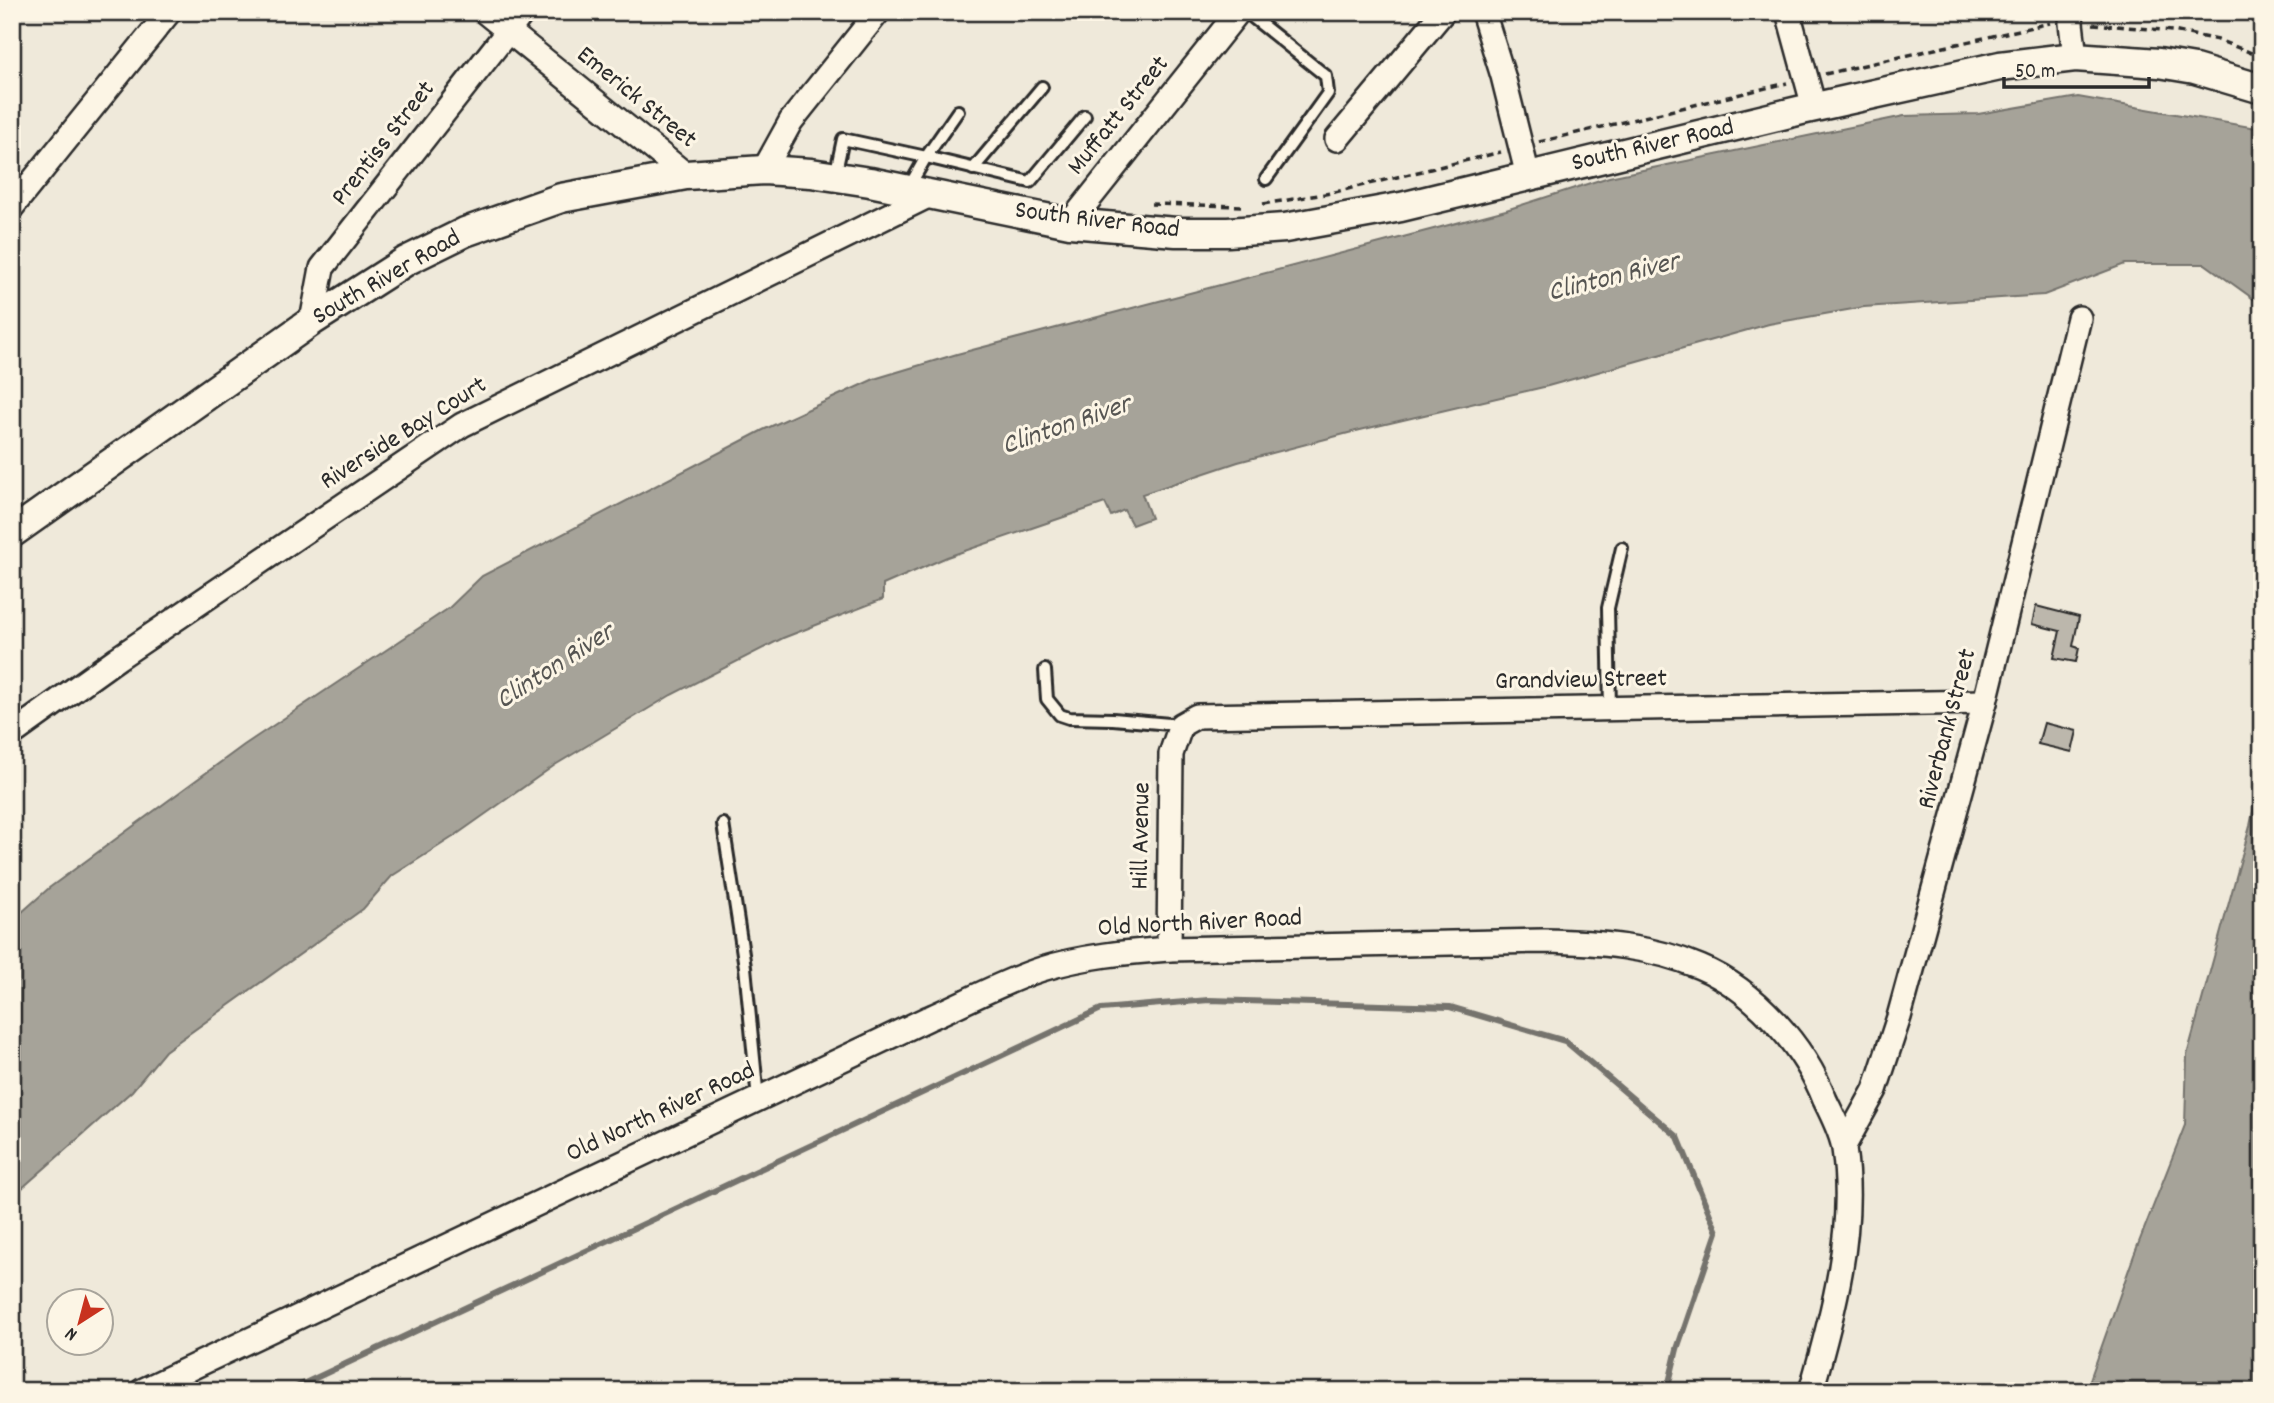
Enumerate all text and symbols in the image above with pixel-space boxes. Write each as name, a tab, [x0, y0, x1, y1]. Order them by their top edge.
street label: Emerick Street	[568, 38, 705, 158]
scale bar	[2004, 46, 2150, 90]
street label: Muffatt Street	[1059, 48, 1179, 184]
text: 50 m	[2015, 58, 2055, 88]
street label: Prentiss Street	[323, 73, 445, 215]
street label: South River Road	[1568, 109, 1738, 183]
street label: South River Road	[1013, 193, 1181, 249]
street label: South River Road	[306, 221, 468, 335]
water label: Clinton River	[1544, 243, 1687, 315]
street label: Riverside Bay Court	[313, 368, 495, 500]
water label: Clinton River	[997, 385, 1140, 468]
water label: Clinton River	[489, 613, 626, 721]
street label: Riverbank Street	[1909, 644, 1987, 813]
street label: Grandview Street	[1495, 661, 1668, 701]
street label: Hill Avenue	[1123, 782, 1161, 890]
street label: Old North River Road	[1097, 900, 1303, 948]
street label: Old North River Road	[560, 1053, 762, 1173]
north arrow	[46, 1288, 116, 1358]
text: N	[60, 1319, 84, 1347]

